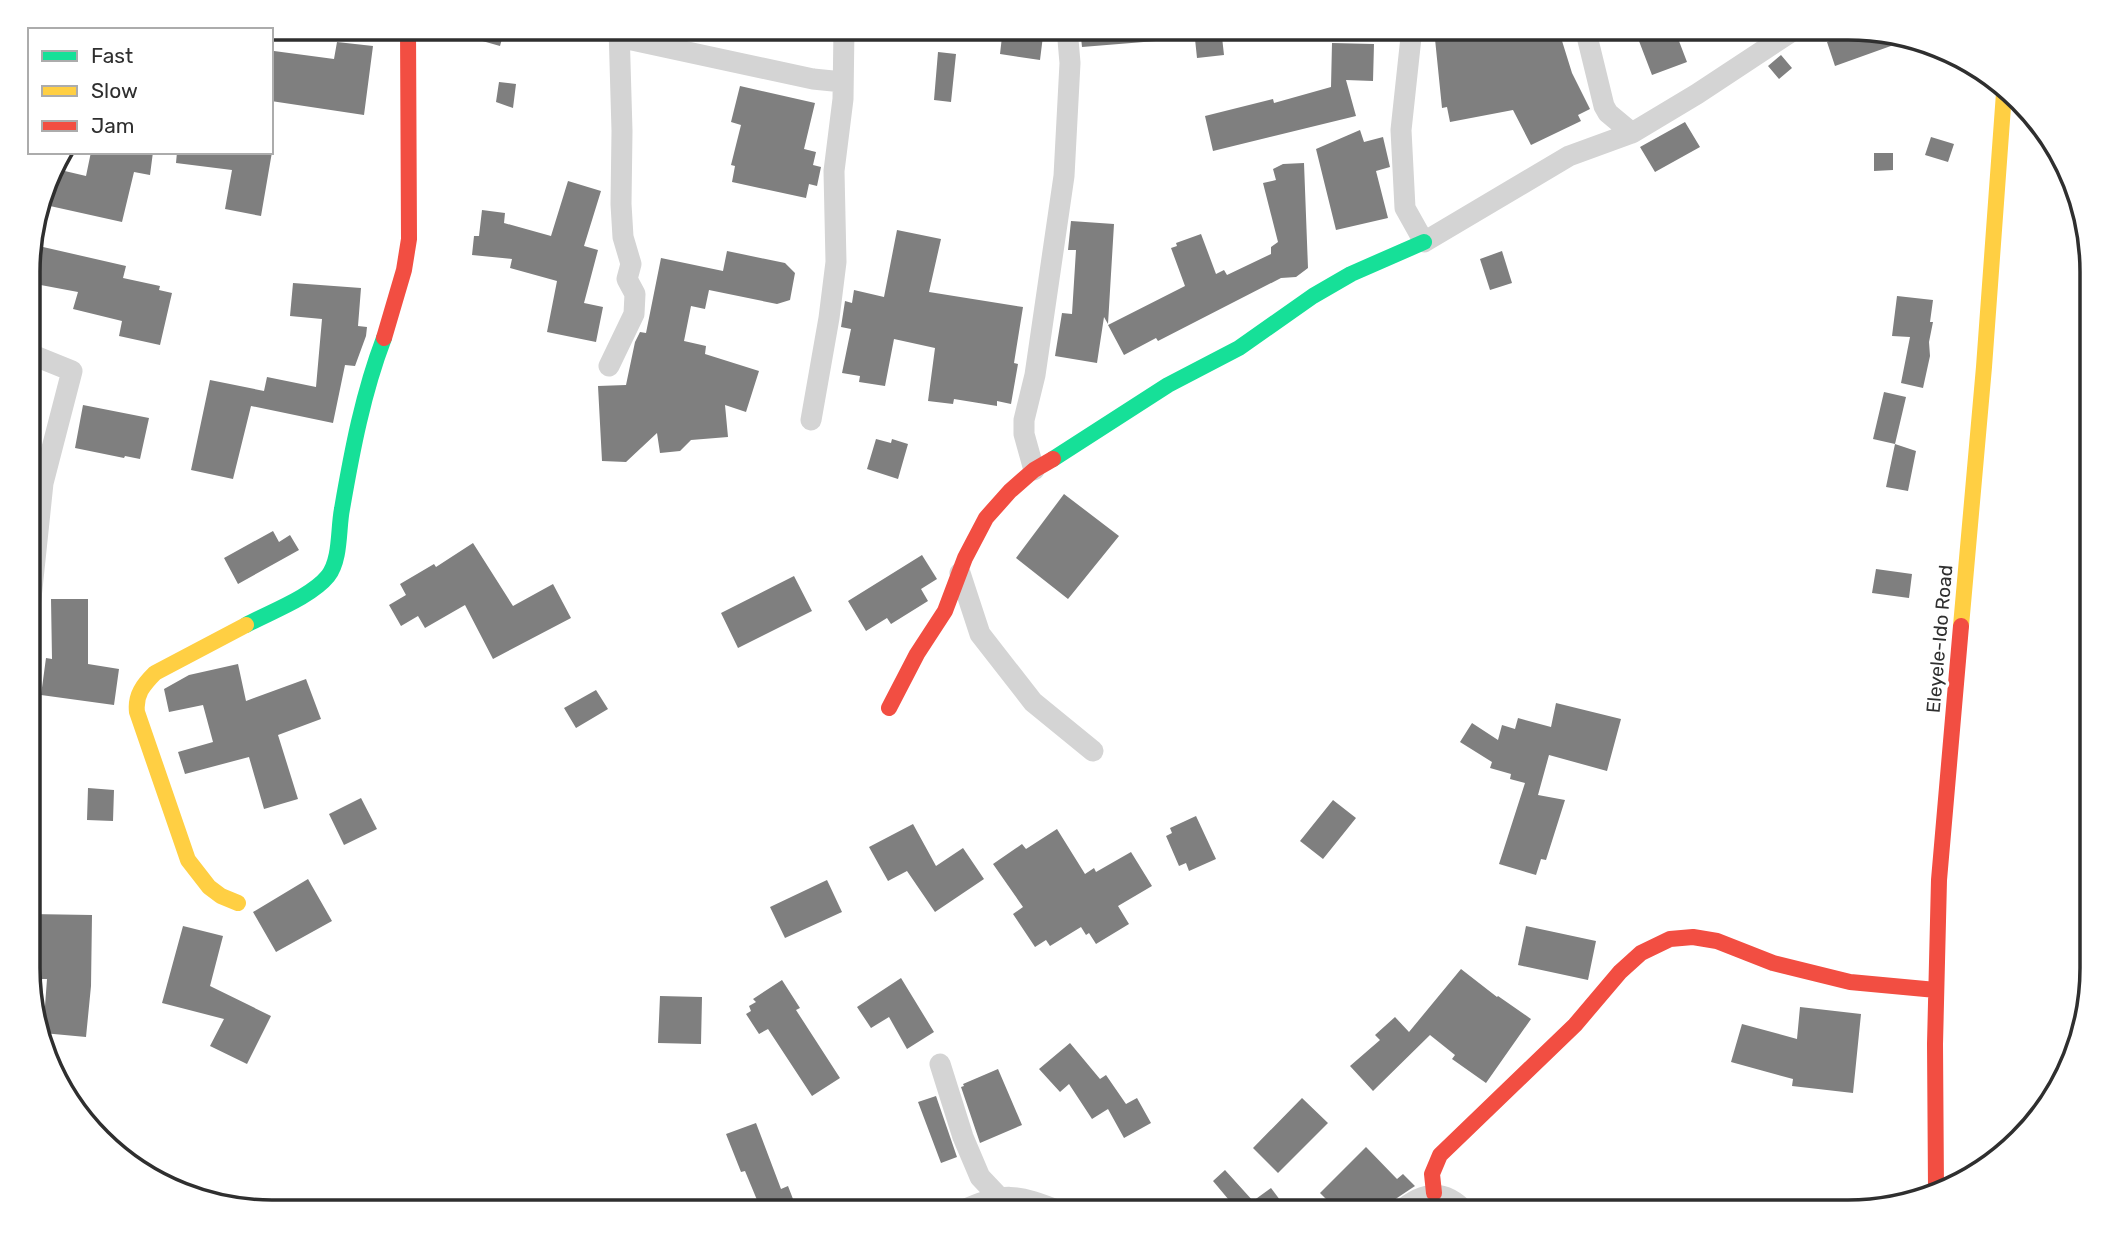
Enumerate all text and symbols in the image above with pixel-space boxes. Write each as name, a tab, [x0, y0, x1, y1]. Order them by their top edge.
legend	[28, 28, 273, 154]
text: Fast	[91, 43, 133, 68]
text: Slow	[91, 78, 138, 103]
text: Jam	[91, 113, 135, 138]
street label: Eleyele-Ido Road	[1922, 564, 1957, 714]

